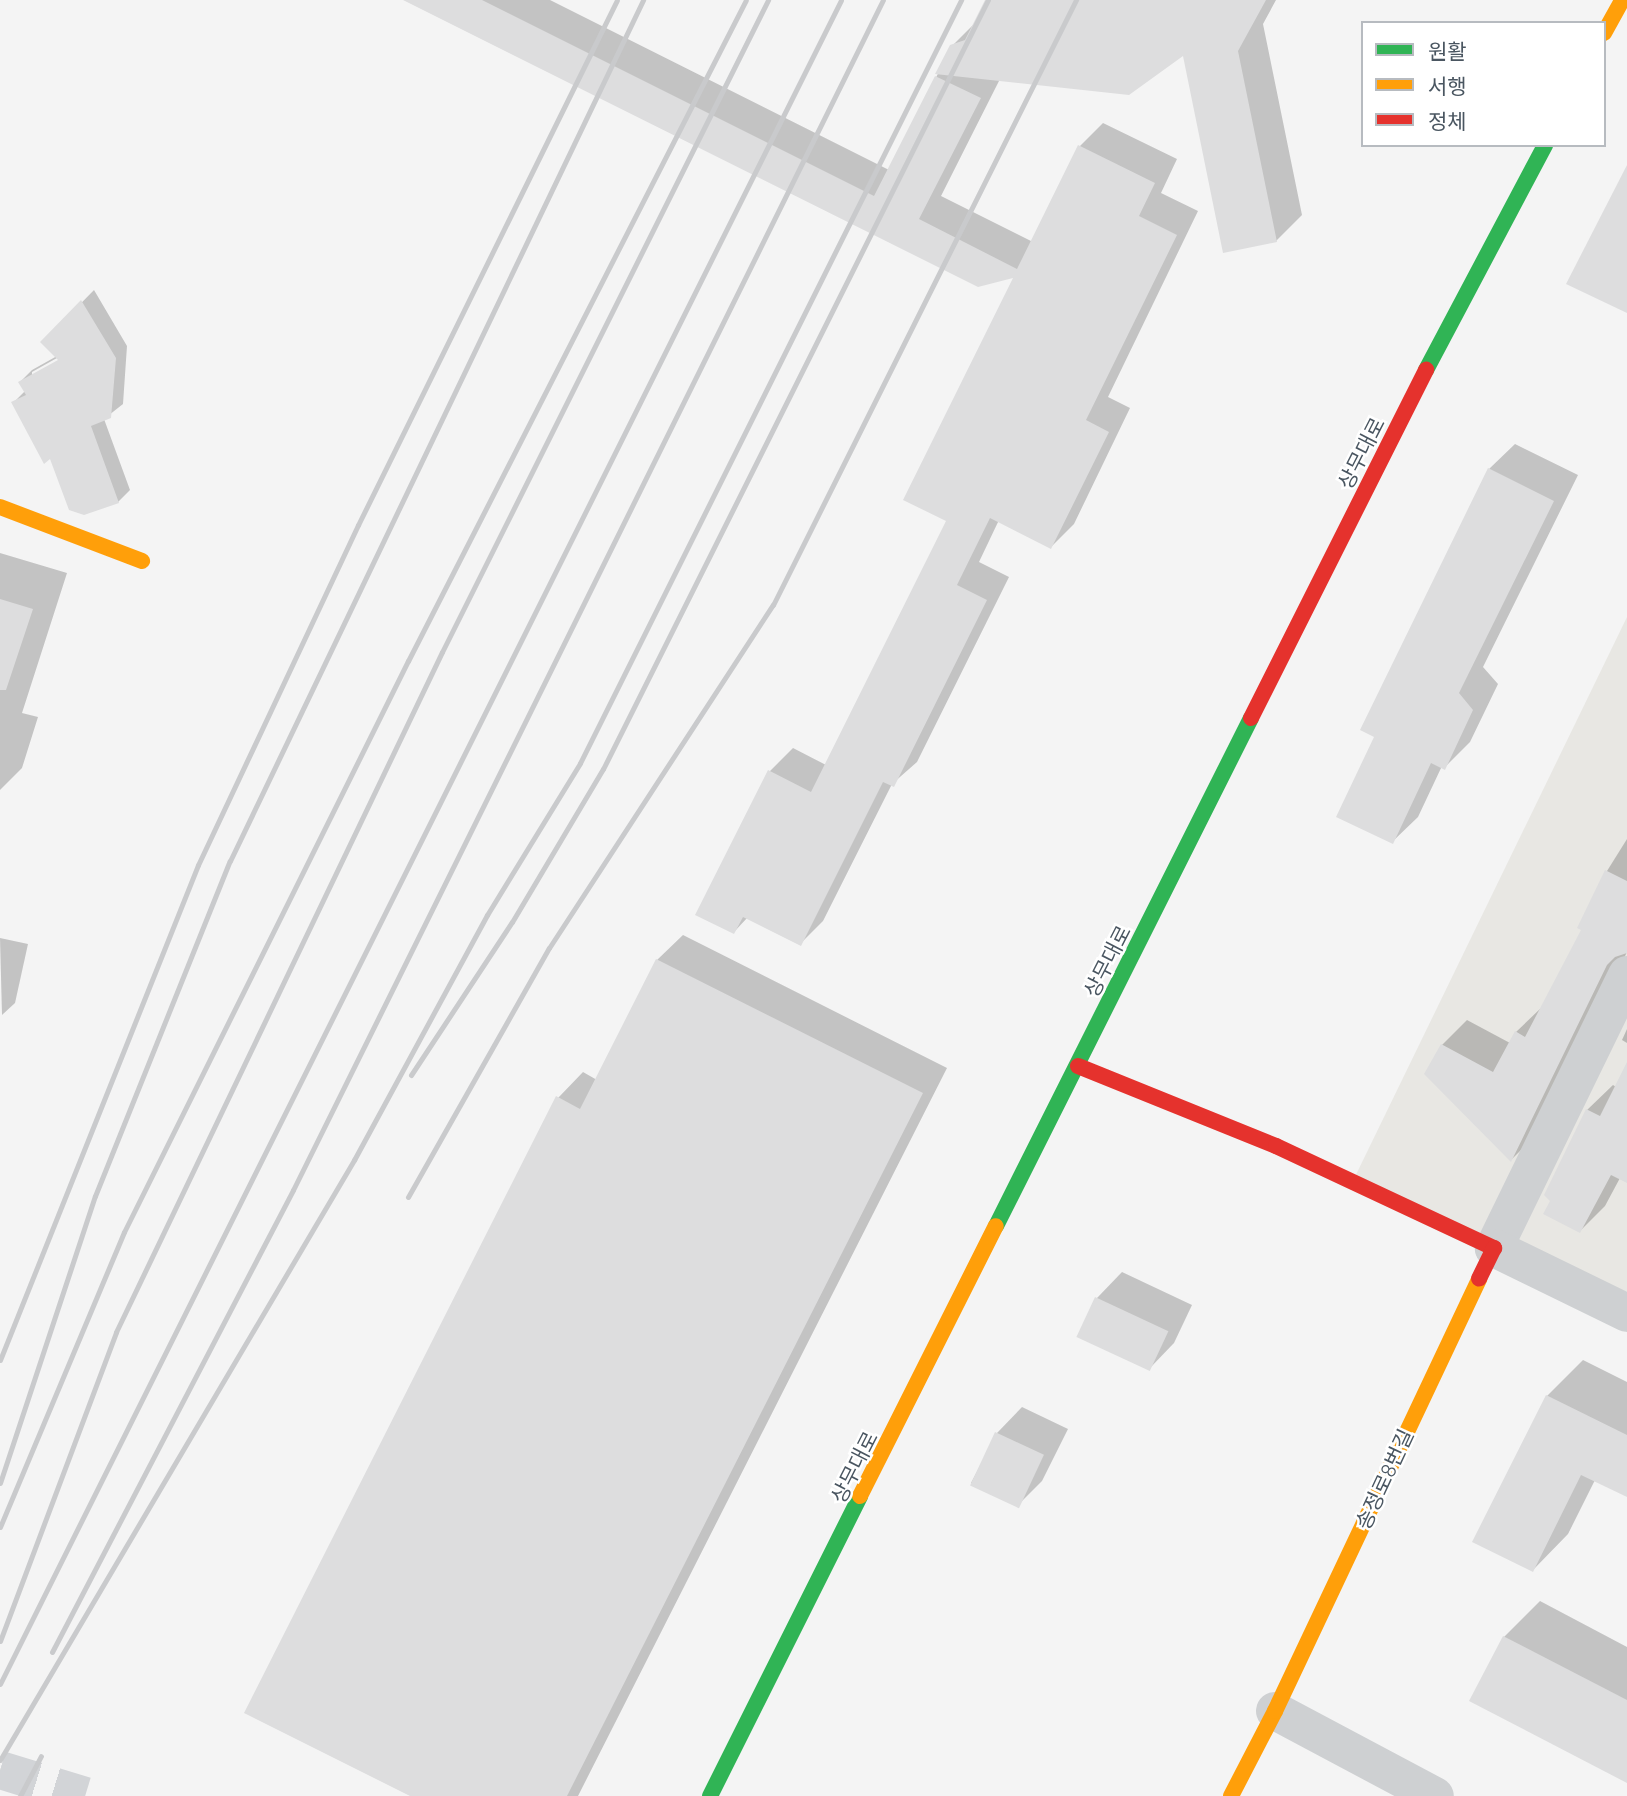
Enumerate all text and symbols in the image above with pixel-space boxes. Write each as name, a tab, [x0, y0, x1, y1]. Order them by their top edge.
legend	[1361, 21, 1606, 147]
text: 원활	[1428, 38, 1467, 64]
text: 서행	[1428, 73, 1467, 99]
text: 정체	[1428, 108, 1467, 134]
street label: 상무대로	[1332, 413, 1390, 493]
street label: 상무대로	[1078, 921, 1136, 1001]
street label: 송정로8번길	[1350, 1425, 1418, 1533]
street label: 상무대로	[825, 1427, 883, 1507]

